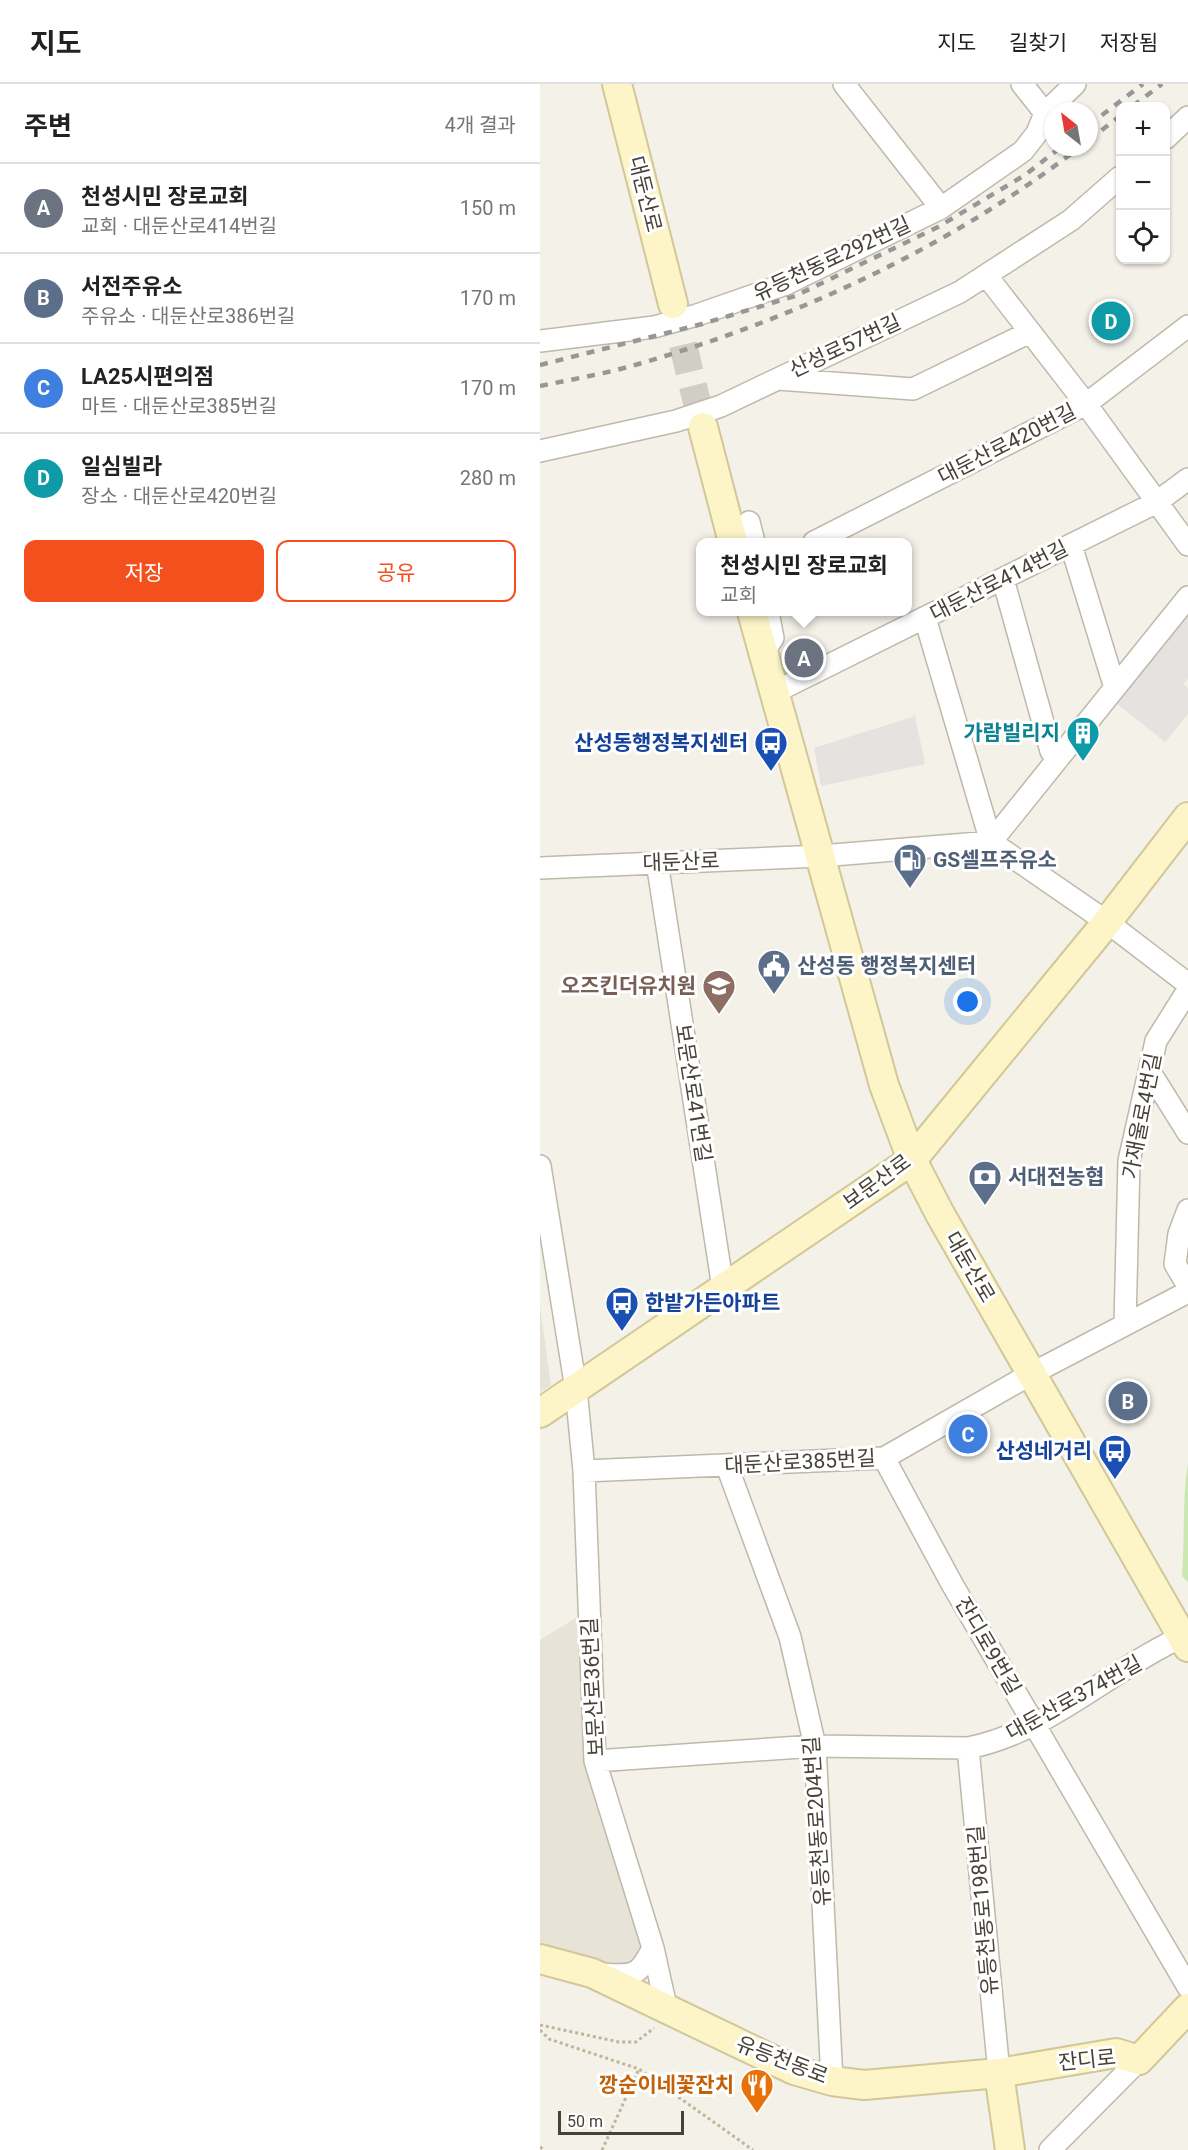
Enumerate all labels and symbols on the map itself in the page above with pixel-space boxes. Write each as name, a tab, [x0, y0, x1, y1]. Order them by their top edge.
north arrow	[1044, 102, 1098, 156]
street label: 대둔산로	[624, 154, 666, 234]
street label: 유등천동로292번길	[750, 212, 914, 306]
pin: D	[1092, 298, 1130, 344]
street label: 산성로57번길	[785, 310, 905, 382]
street label: 대둔산로420번길	[934, 399, 1080, 489]
street label: 대둔산로414번길	[926, 536, 1072, 626]
pin: A	[784, 636, 824, 680]
building icon: 가람빌리지	[1065, 715, 1101, 762]
place label: 가람빌리지	[963, 721, 1060, 745]
bus stop icon: 산성동행정복지센터	[753, 725, 789, 772]
place label: 산성동행정복지센터	[574, 731, 748, 755]
fuel station icon: GS셀프주유소	[892, 842, 928, 889]
place label: GS셀프주유소	[933, 848, 1057, 872]
street label: 대둔산로	[642, 849, 720, 875]
public building icon: 산성동 행정복지센터	[756, 948, 792, 995]
place label: 산성동 행정복지센터	[797, 954, 976, 978]
school or university icon: 오즈킨더유치원	[701, 968, 737, 1015]
place label: 오즈킨더유치원	[561, 974, 696, 998]
your location	[953, 987, 982, 1016]
street label: 보문산로41번길	[670, 1022, 716, 1164]
street label: 가재울로4번길	[1118, 1051, 1166, 1181]
street label: 보문산로	[839, 1150, 915, 1214]
bank icon: 서대전농협	[967, 1159, 1003, 1206]
place label: 서대전농협	[1008, 1165, 1105, 1189]
street label: 대둔산로	[940, 1228, 1000, 1306]
bus stop icon: 한밭가든아파트	[604, 1285, 640, 1332]
place label: 한밭가든아파트	[645, 1291, 780, 1315]
pin: B	[1108, 1378, 1148, 1424]
pin: C	[948, 1412, 988, 1456]
bus stop icon: 산성네거리	[1097, 1433, 1133, 1480]
place label: 산성네거리	[995, 1439, 1092, 1463]
street label: 대둔산로385번길	[724, 1446, 876, 1478]
street label: 잔디로9번길	[951, 1593, 1025, 1699]
street label: 보문산로36번길	[577, 1617, 609, 1757]
street label: 대둔산로374번길	[1002, 1651, 1146, 1745]
street label: 유등천동로204번길	[799, 1735, 835, 1907]
street label: 유등천동로198번길	[964, 1824, 1002, 1996]
street label: 유등천동로	[733, 2031, 831, 2089]
street label: 잔디로	[1057, 2045, 1117, 2075]
restaurant icon: 깡순이네꽃잔치	[739, 2067, 775, 2114]
place label: 깡순이네꽃잔치	[599, 2073, 734, 2097]
scale bar	[558, 2108, 684, 2136]

